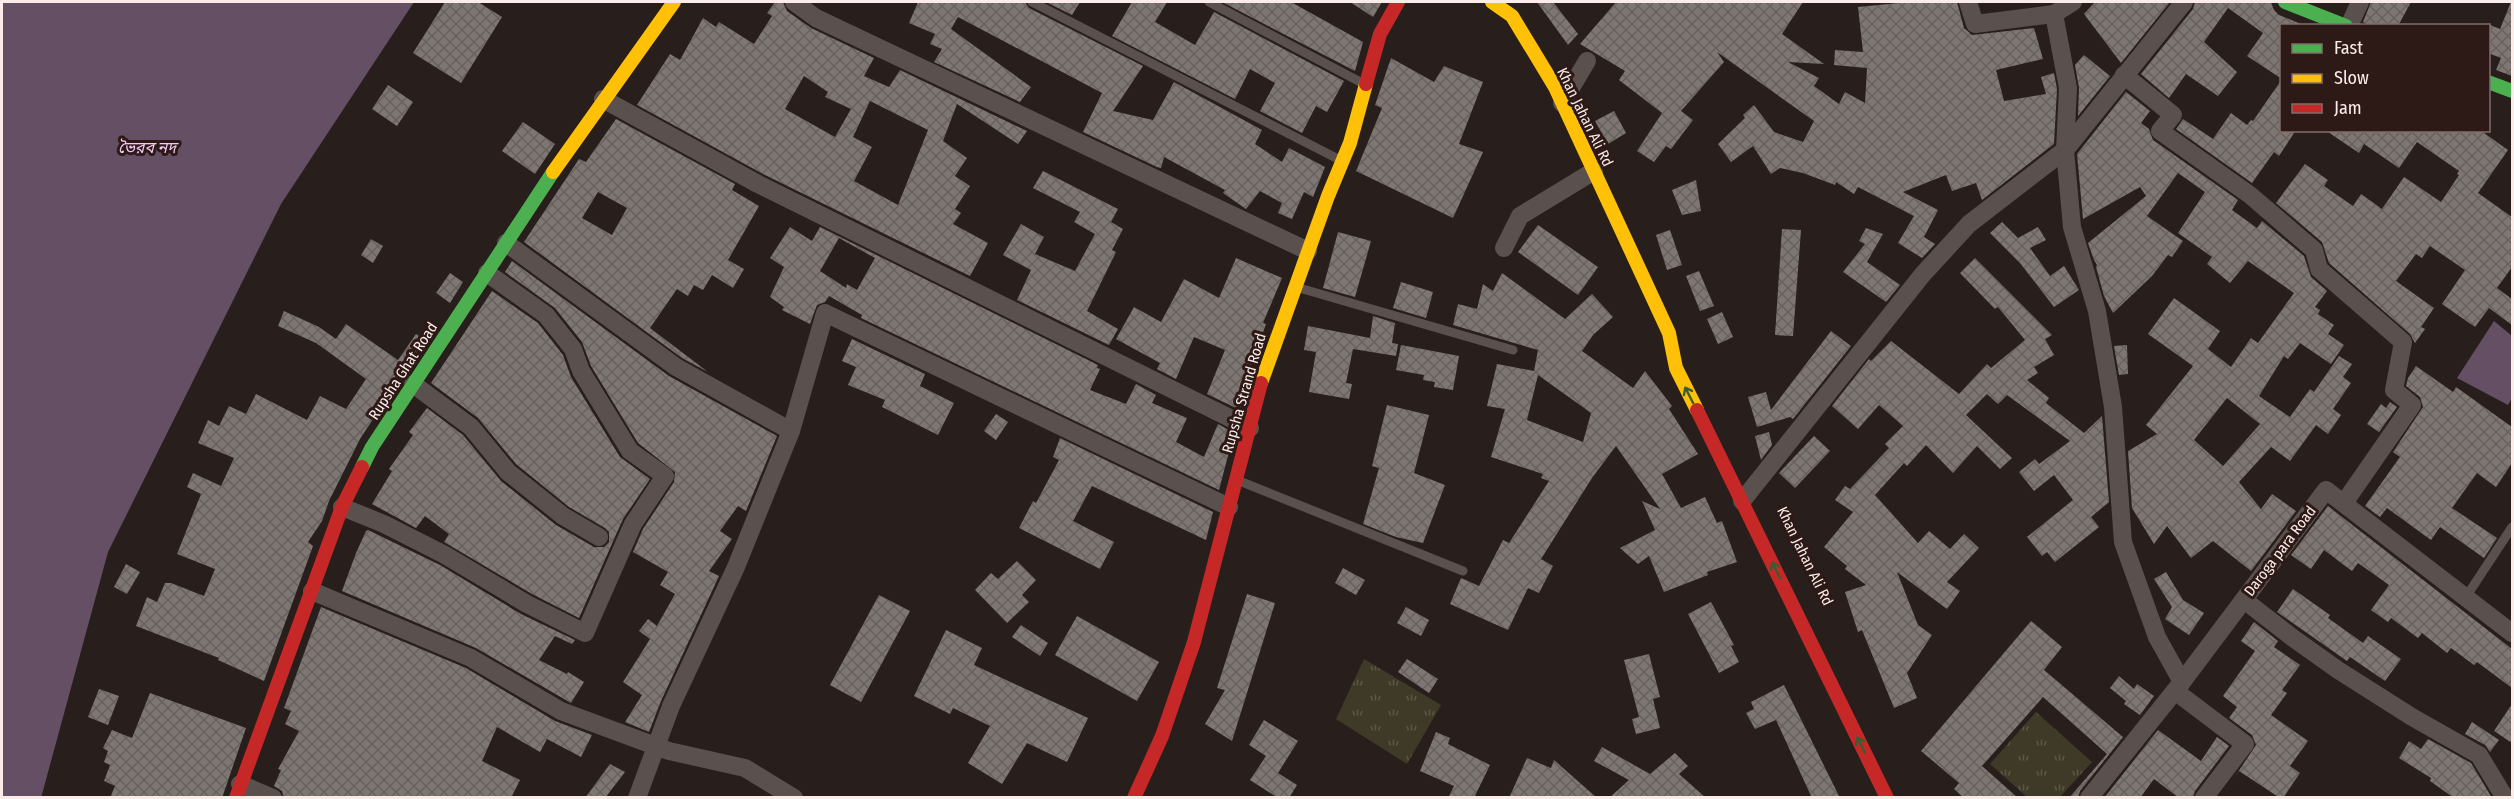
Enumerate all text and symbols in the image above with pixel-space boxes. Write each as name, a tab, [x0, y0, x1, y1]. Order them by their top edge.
legend	[2280, 24, 2490, 132]
text: Fast	[2334, 37, 2363, 59]
street label: Khan Jahan Ali Rd	[1553, 65, 1617, 169]
text: Slow	[2334, 67, 2369, 89]
text: Jam	[2334, 97, 2362, 119]
water label: ভৈরব নদ	[118, 138, 179, 157]
street label: Rupsha Ghat Road	[365, 319, 441, 423]
street label: Rupsha Strand Road	[1218, 331, 1270, 455]
one-way arrow	[1683, 386, 1695, 404]
street label: Daroga para Road	[2240, 502, 2320, 600]
street label: Khan Jahan Ali Rd	[1773, 504, 1837, 608]
one-way arrow	[1769, 561, 1781, 579]
one-way arrow	[1855, 736, 1866, 754]

